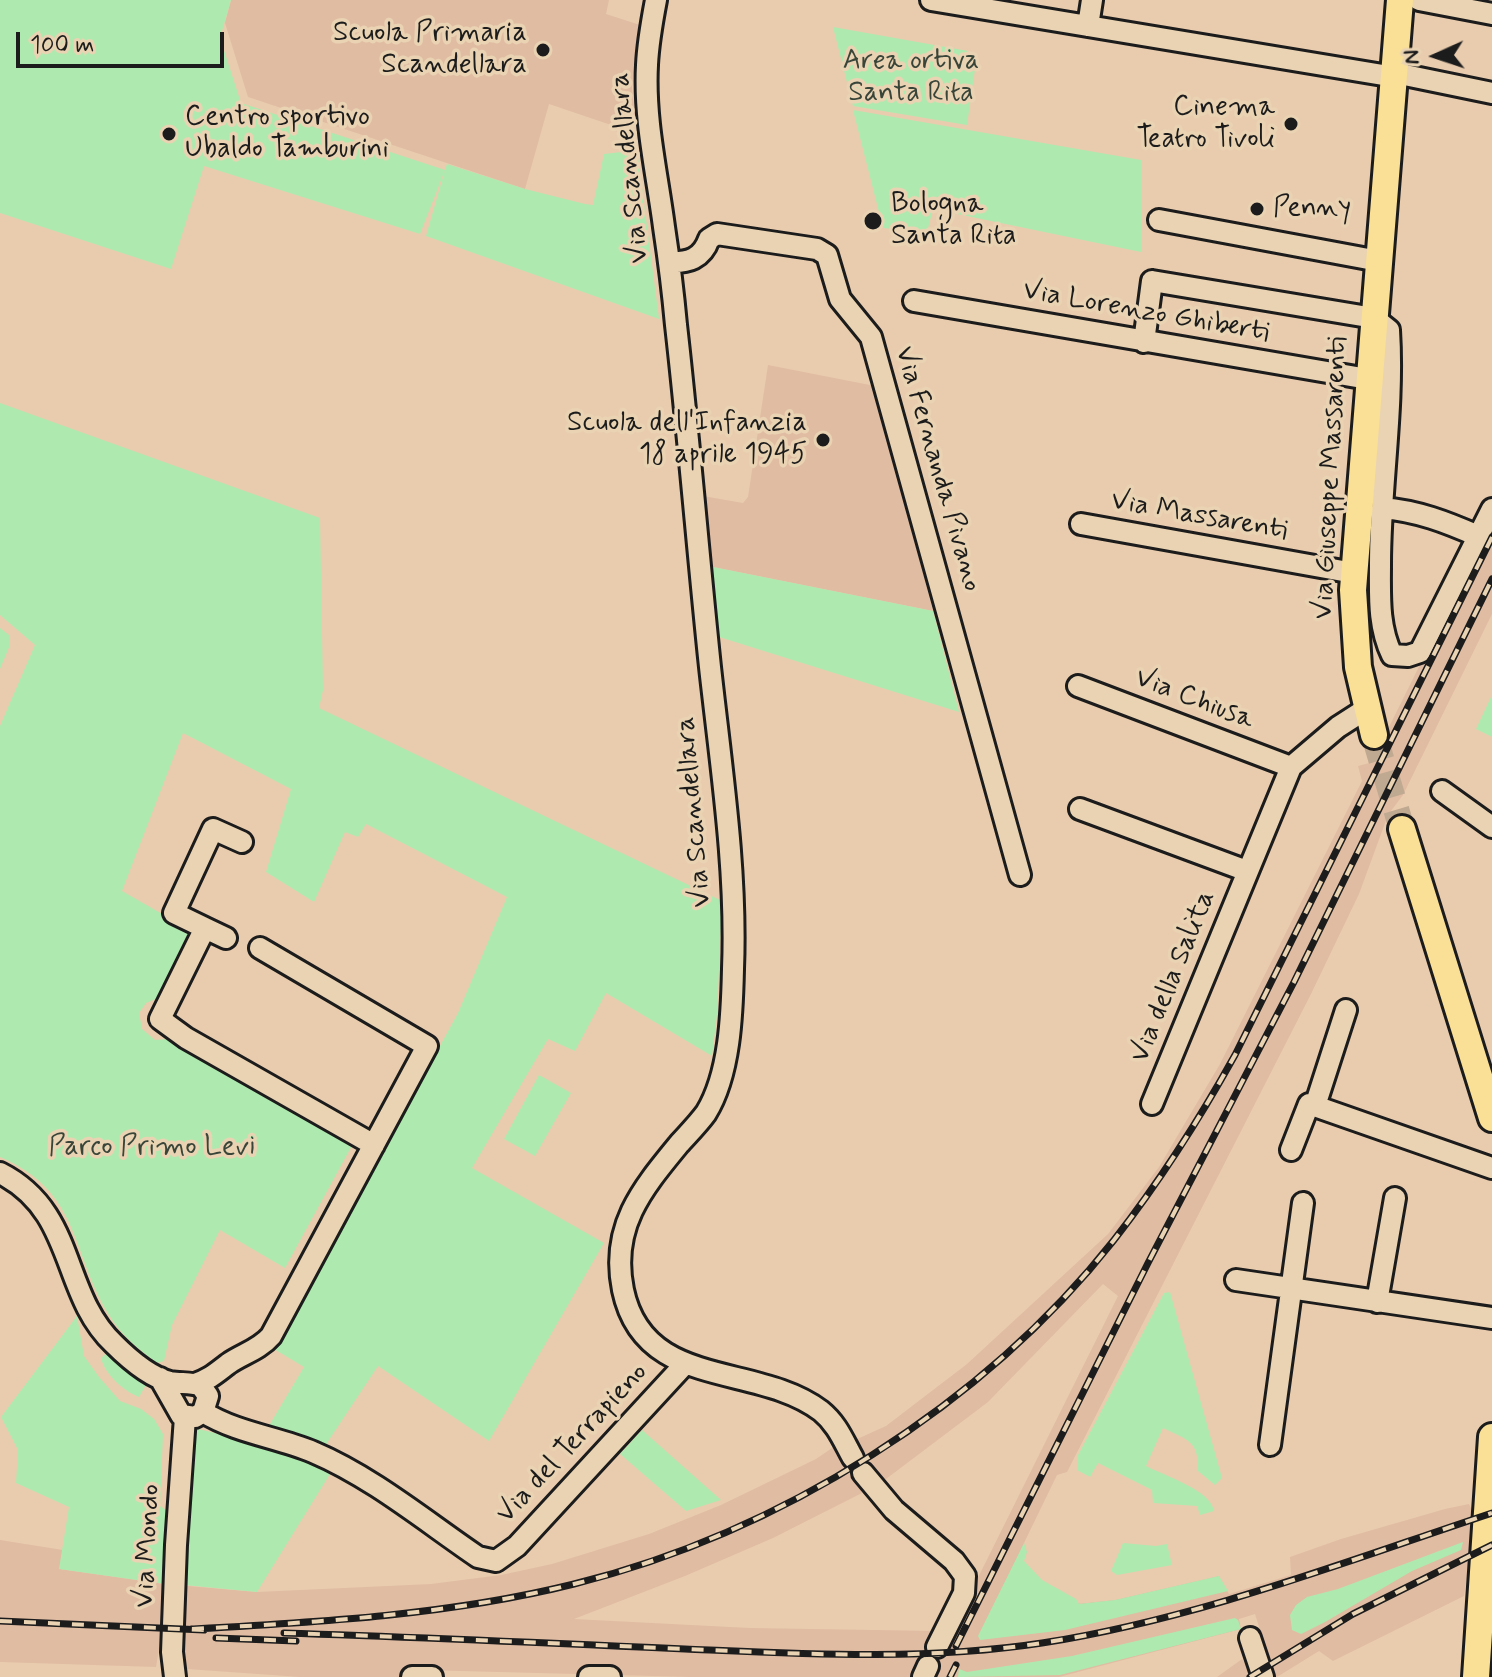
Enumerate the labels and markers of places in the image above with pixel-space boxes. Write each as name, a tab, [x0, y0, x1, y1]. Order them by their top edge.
place label: Scuola Primaria Scandellara	[333, 17, 527, 83]
marker: Scuola Primaria Scandellara	[534, 41, 552, 59]
place label: Cinema Teatro Tivoli	[1136, 91, 1275, 157]
place label: Centro sportivo Ubaldo Tamburini	[185, 101, 389, 167]
marker: Cinema Teatro Tivoli	[1282, 115, 1300, 133]
marker: Centro sportivo Ubaldo Tamburini	[160, 125, 178, 143]
place label: Bologna Santa Rita	[891, 188, 1017, 254]
place label: Penny	[1273, 192, 1351, 226]
marker: Penny	[1248, 200, 1266, 218]
marker: Bologna Santa Rita	[862, 210, 884, 232]
place label: Scuola dell'Infanzia 18 aprile 1945	[567, 407, 807, 473]
marker: Scuola dell'Infanzia 18 aprile 1945	[814, 431, 832, 449]

